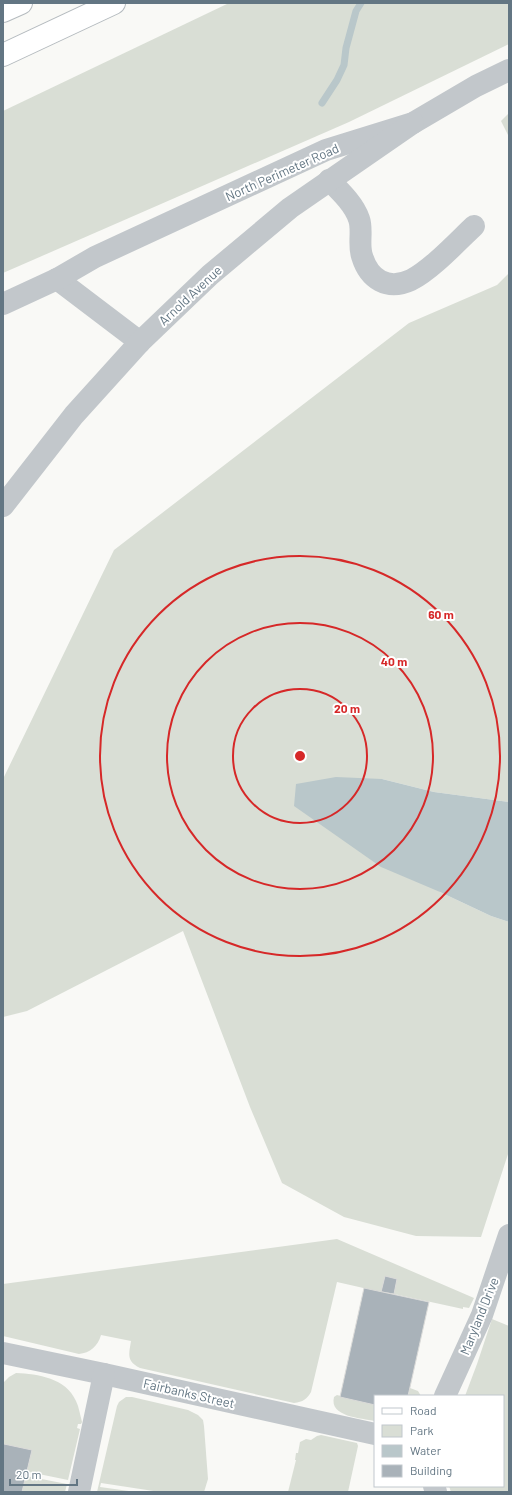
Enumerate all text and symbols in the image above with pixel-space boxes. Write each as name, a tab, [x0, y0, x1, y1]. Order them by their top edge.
street label: North Perimeter Road	[223, 140, 341, 204]
street label: Arnold Avenue	[155, 262, 225, 328]
text: 60 m	[428, 607, 454, 621]
text: 40 m	[381, 654, 407, 668]
text: 20 m	[334, 701, 360, 715]
centre of rings	[293, 749, 307, 763]
street label: Maryland Drive	[456, 1275, 502, 1357]
street label: Fairbanks Street	[142, 1375, 236, 1411]
legend	[374, 1395, 504, 1487]
text: Road	[410, 1403, 437, 1417]
text: Park	[410, 1423, 434, 1437]
text: Water	[410, 1443, 442, 1457]
scale bar	[10, 1461, 77, 1487]
text: Building	[410, 1463, 452, 1477]
text: 20 m	[16, 1467, 42, 1481]

